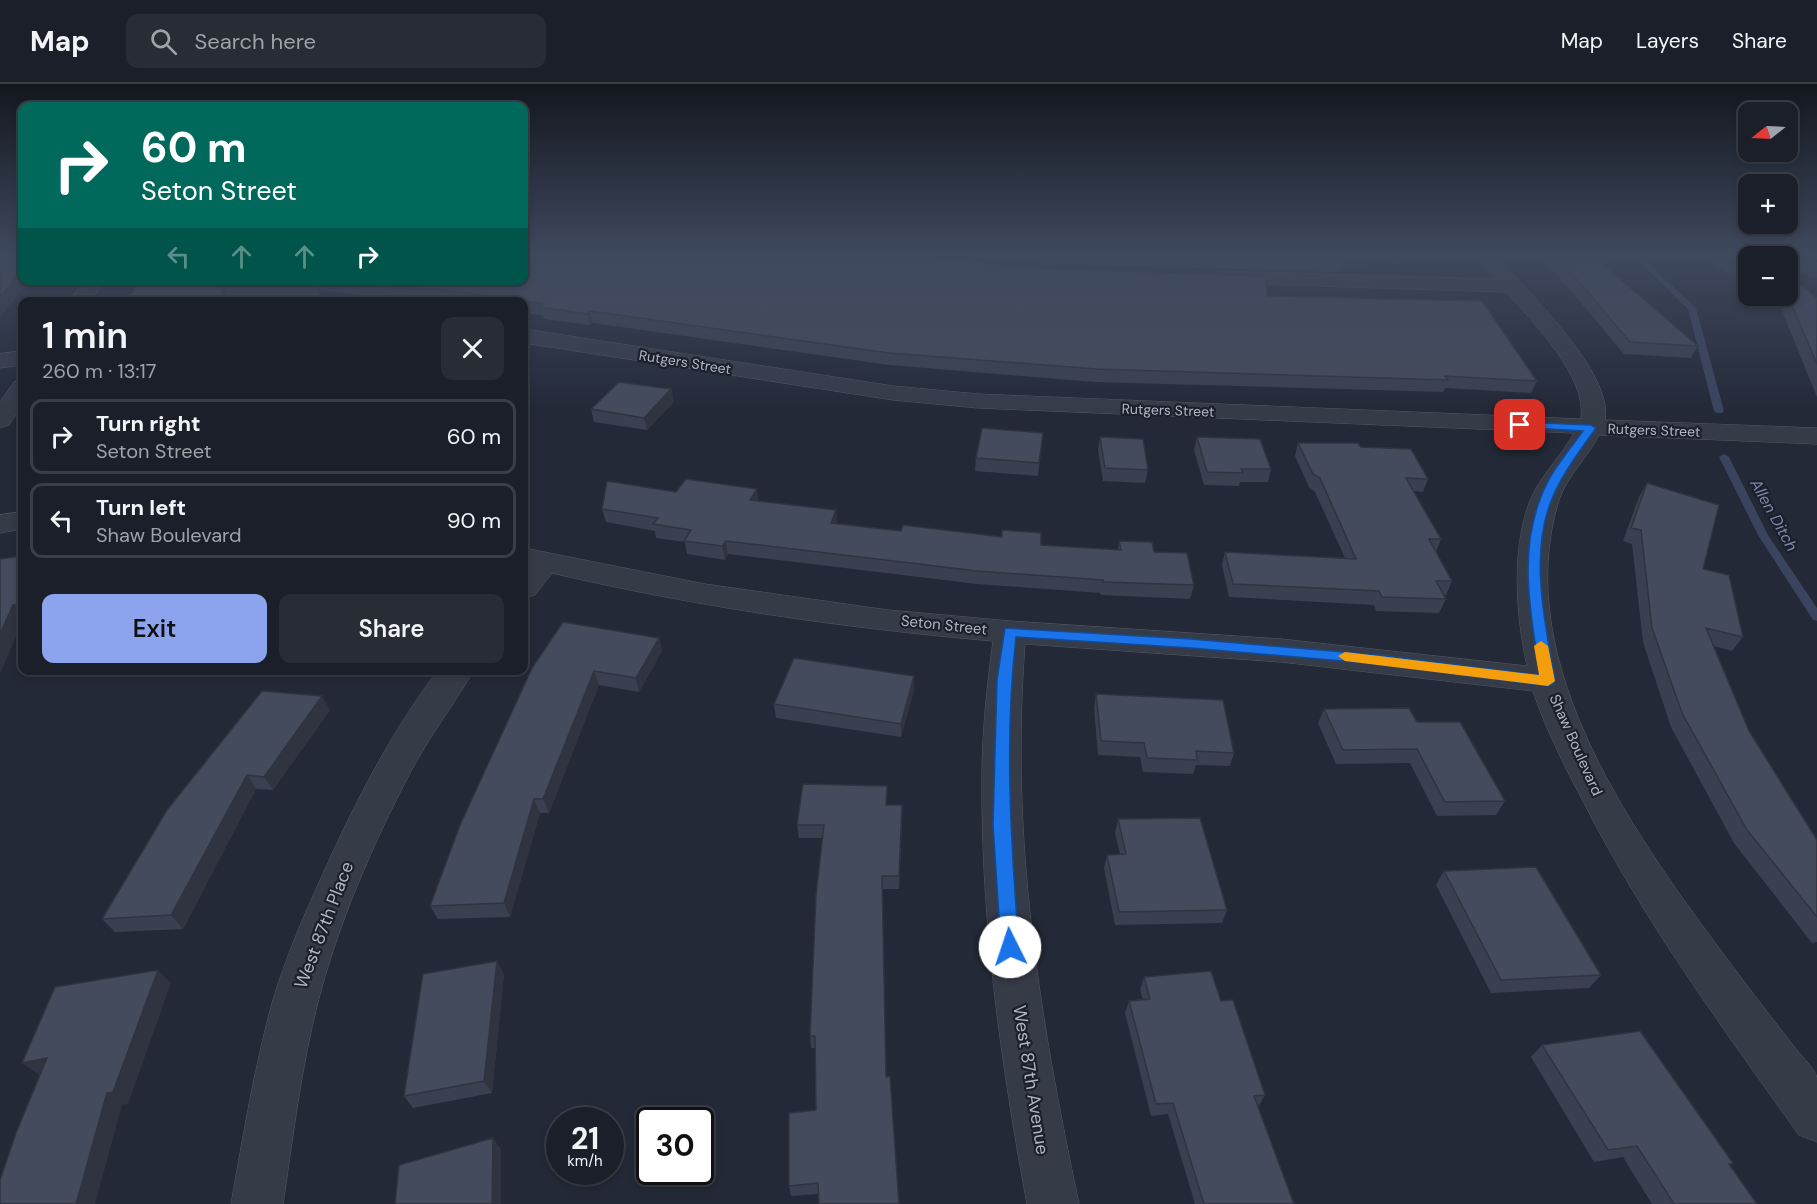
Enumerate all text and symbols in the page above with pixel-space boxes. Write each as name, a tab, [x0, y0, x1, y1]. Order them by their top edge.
search box	[126, 14, 546, 68]
text: Map	[30, 23, 90, 60]
icon: search	[147, 25, 180, 58]
text: Search here	[195, 27, 316, 56]
text: Map	[1561, 27, 1603, 55]
text: Layers	[1636, 27, 1699, 55]
text: Share	[1732, 27, 1787, 55]
north arrow	[1738, 102, 1798, 162]
map controls	[1738, 102, 1798, 306]
text: 60 m	[141, 120, 247, 175]
icon: right	[42, 126, 120, 204]
text: Seton Street	[141, 173, 297, 208]
button: +	[1738, 174, 1798, 234]
icon: left	[162, 240, 195, 273]
icon: ahead	[225, 240, 258, 273]
icon: ahead	[288, 240, 321, 273]
icon: right	[351, 240, 384, 273]
button: −	[1738, 246, 1798, 306]
text: 1 min	[42, 312, 128, 359]
button: close	[441, 317, 504, 380]
street label: Rutgers Street	[638, 346, 732, 378]
text: 260 m · 13:17	[42, 358, 157, 384]
street label: Rutgers Street	[1121, 399, 1215, 421]
pin	[1494, 399, 1545, 450]
icon: arrive	[1503, 408, 1536, 441]
text: Turn right	[96, 409, 201, 438]
street label: Rutgers Street	[1607, 419, 1701, 441]
icon: right	[45, 420, 78, 453]
text: 60 m	[447, 422, 501, 451]
text: Seton Street	[96, 438, 212, 464]
water label: Allen Ditch	[1745, 474, 1803, 555]
text: Turn left	[96, 493, 186, 522]
icon: left	[45, 504, 78, 537]
text: 90 m	[447, 506, 501, 535]
text: Shaw Boulevard	[96, 522, 242, 548]
button: Exit	[42, 594, 267, 663]
button: Share	[279, 594, 504, 663]
street label: Seton Street	[900, 611, 988, 639]
street label: Shaw Boulevard	[1545, 691, 1607, 799]
street label: West 87th Place	[289, 858, 359, 992]
position arrow	[978, 915, 1042, 979]
street label: West 87th Avenue	[1007, 1004, 1055, 1156]
speed limit sign: 30	[636, 1107, 714, 1185]
text: 21	[571, 1119, 599, 1158]
text: km/h	[567, 1151, 603, 1171]

